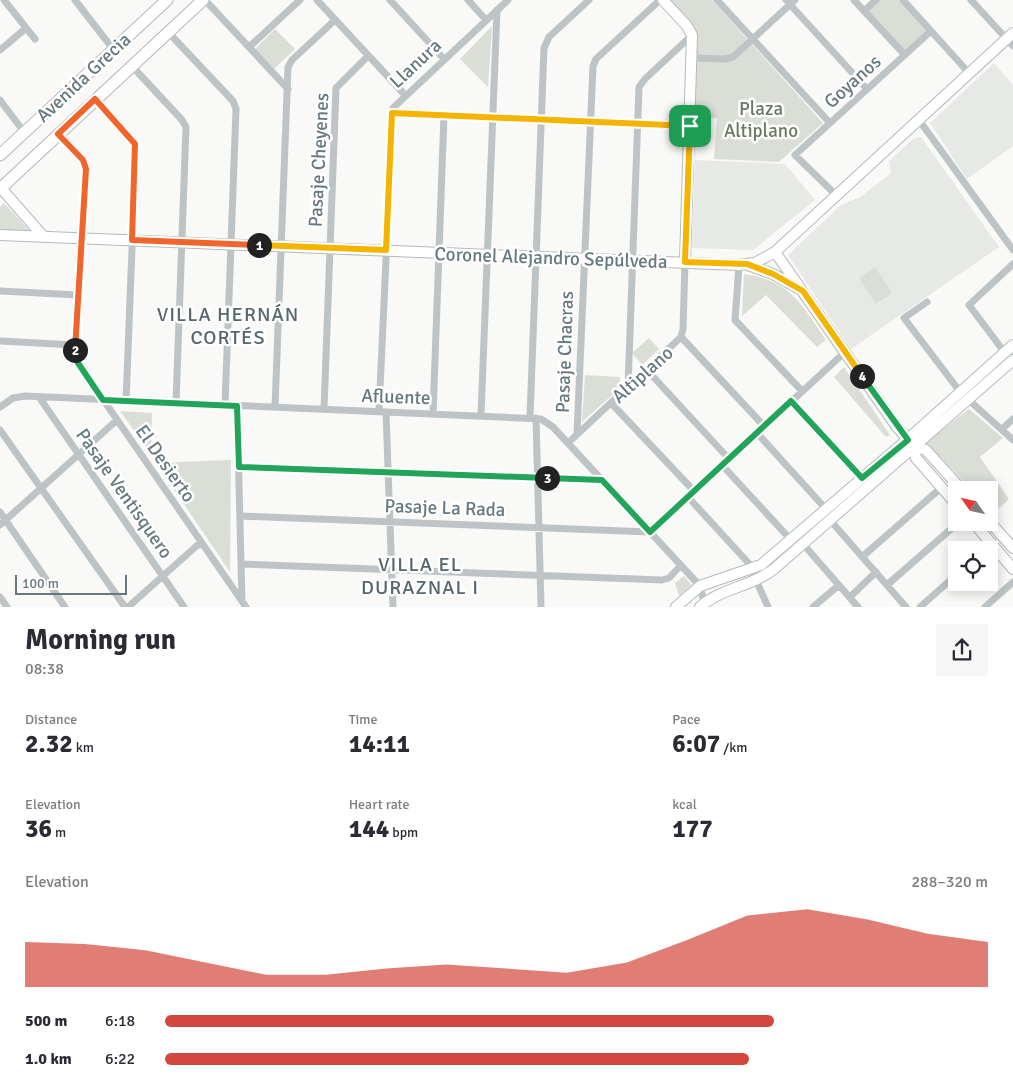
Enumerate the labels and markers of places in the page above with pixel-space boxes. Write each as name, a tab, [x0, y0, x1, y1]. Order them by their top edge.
pin	[669, 105, 711, 147]
pin: 1	[246, 232, 272, 258]
pin: 2	[62, 338, 88, 362]
pin: 4	[850, 364, 874, 388]
pin: 3	[534, 466, 560, 490]

